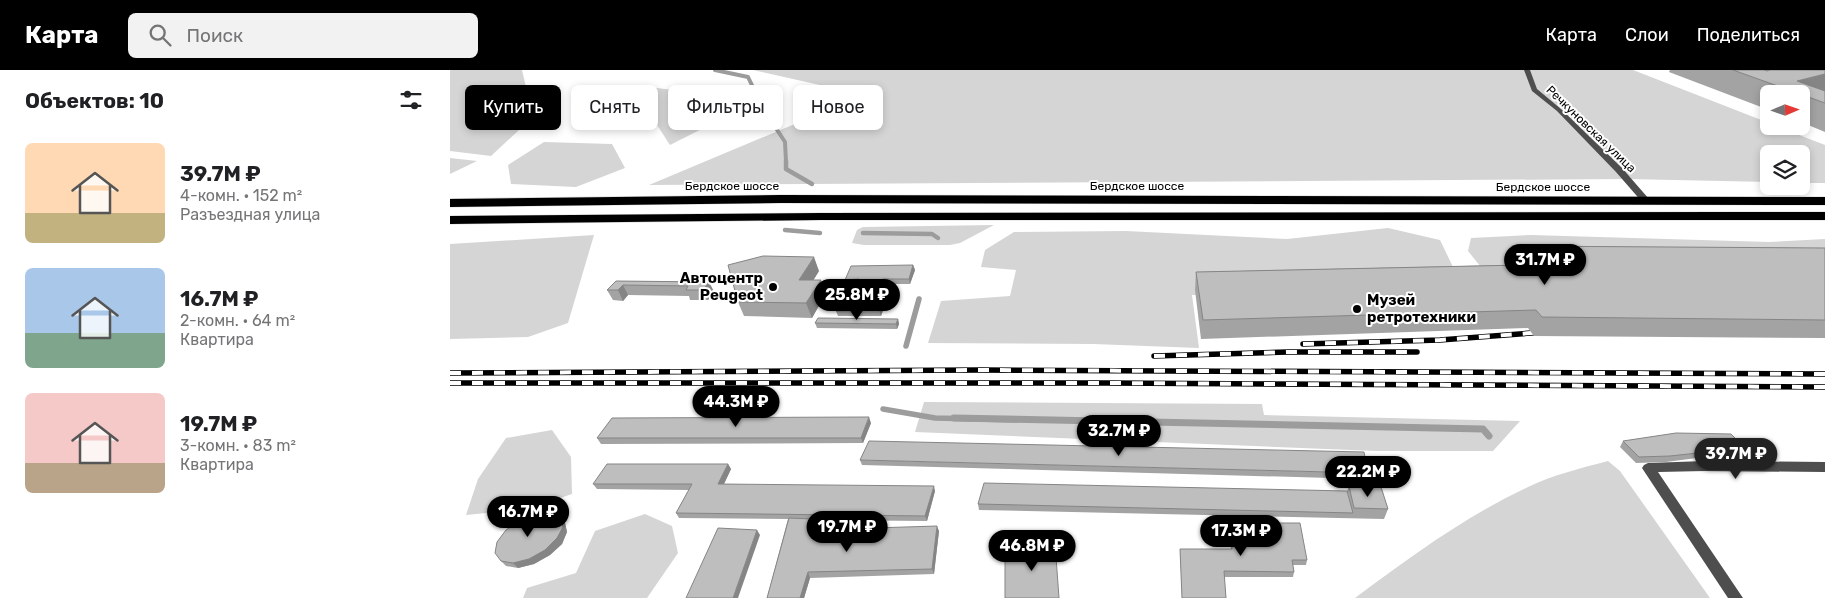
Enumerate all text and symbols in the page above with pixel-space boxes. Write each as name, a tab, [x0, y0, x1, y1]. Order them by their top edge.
search box	[128, 13, 478, 58]
text: Карта	[25, 21, 98, 49]
icon: search	[146, 21, 174, 49]
text: Поиск	[186, 24, 243, 47]
text: Карта	[1546, 24, 1597, 46]
text: Слои	[1625, 24, 1669, 46]
text: Поделиться	[1697, 24, 1800, 46]
street label: Речкуновская улица	[1543, 83, 1639, 175]
chip: Купить	[465, 85, 561, 130]
chip: Снять	[571, 85, 658, 130]
chip: Фильтры	[668, 85, 783, 130]
chip: Новое	[793, 85, 883, 130]
north arrow	[1760, 85, 1810, 135]
map controls	[1760, 85, 1810, 195]
icon: filters	[397, 86, 425, 114]
text: Объектов: 10	[25, 88, 164, 113]
button: layers	[1760, 145, 1810, 195]
text: 39.7M ₽	[180, 161, 261, 186]
icon: home	[65, 163, 125, 223]
street label: Бердское шоссе	[685, 179, 779, 193]
street label: Бердское шоссе	[1090, 179, 1184, 193]
street label: Бердское шоссе	[1496, 180, 1590, 194]
text: 4-комн. · 152 m²	[180, 186, 302, 205]
text: Разъездная улица	[180, 205, 320, 224]
pin: 31.7M ₽	[1499, 244, 1591, 286]
text: 31.7M ₽	[1515, 250, 1575, 269]
place label: Автоцентр Peugeot	[680, 269, 763, 304]
pin: 25.8M ₽	[811, 278, 903, 321]
marker: Автоцентр Peugeot	[767, 281, 779, 293]
text: 25.8M ₽	[825, 285, 889, 304]
text: 16.7M ₽	[180, 286, 258, 311]
icon: home	[65, 288, 125, 348]
place label: Музей ретротехники	[1367, 291, 1476, 326]
marker: Музей ретротехники	[1351, 303, 1363, 315]
text: 2-комн. · 64 m²	[180, 311, 295, 330]
text: Квартира	[180, 330, 254, 349]
pin: 44.3M ₽	[690, 386, 782, 428]
text: 44.3M ₽	[703, 392, 769, 411]
text: 19.7M ₽	[180, 411, 257, 436]
icon: home	[65, 413, 125, 473]
pin: 32.7M ₽	[1073, 414, 1165, 457]
text: 32.7M ₽	[1088, 421, 1150, 440]
text: 3-комн. · 83 m²	[180, 436, 296, 455]
pin: 39.7M ₽	[1690, 438, 1782, 480]
text: 39.7M ₽	[1705, 444, 1767, 463]
text: Квартира	[180, 455, 254, 474]
pin: 22.2M ₽	[1322, 456, 1414, 498]
text: 22.2M ₽	[1336, 462, 1400, 481]
pin: 16.7M ₽	[482, 496, 574, 538]
text: 16.7M ₽	[498, 502, 558, 521]
pin: 19.7M ₽	[801, 510, 893, 553]
pin: 17.3M ₽	[1195, 514, 1287, 557]
text: 19.7M ₽	[818, 517, 876, 536]
text: 17.3M ₽	[1211, 521, 1271, 540]
pin: 46.8M ₽	[986, 530, 1078, 572]
text: 46.8M ₽	[1000, 536, 1064, 555]

